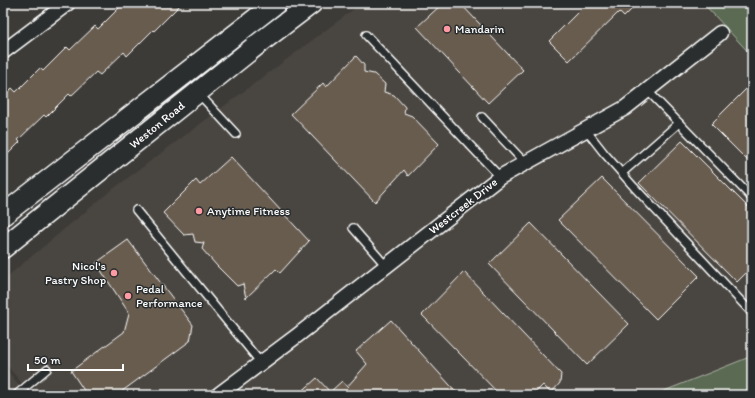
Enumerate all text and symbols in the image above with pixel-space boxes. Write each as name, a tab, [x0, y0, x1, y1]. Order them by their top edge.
place label: Mandarin	[455, 22, 505, 36]
marker: Mandarin	[442, 24, 452, 34]
street label: Weston Road	[126, 98, 188, 152]
street label: Westcreek Drive	[426, 175, 500, 237]
place label: Anytime Fitness	[207, 204, 290, 218]
marker: Anytime Fitness	[194, 206, 204, 216]
place label: Nicol's Pastry Shop	[45, 259, 106, 287]
marker: Nicol's Pastry Shop	[109, 268, 119, 278]
place label: Pedal Performance	[136, 282, 203, 310]
marker: Pedal Performance	[123, 291, 133, 301]
scale bar	[28, 346, 123, 372]
text: 50 m	[34, 353, 60, 367]

